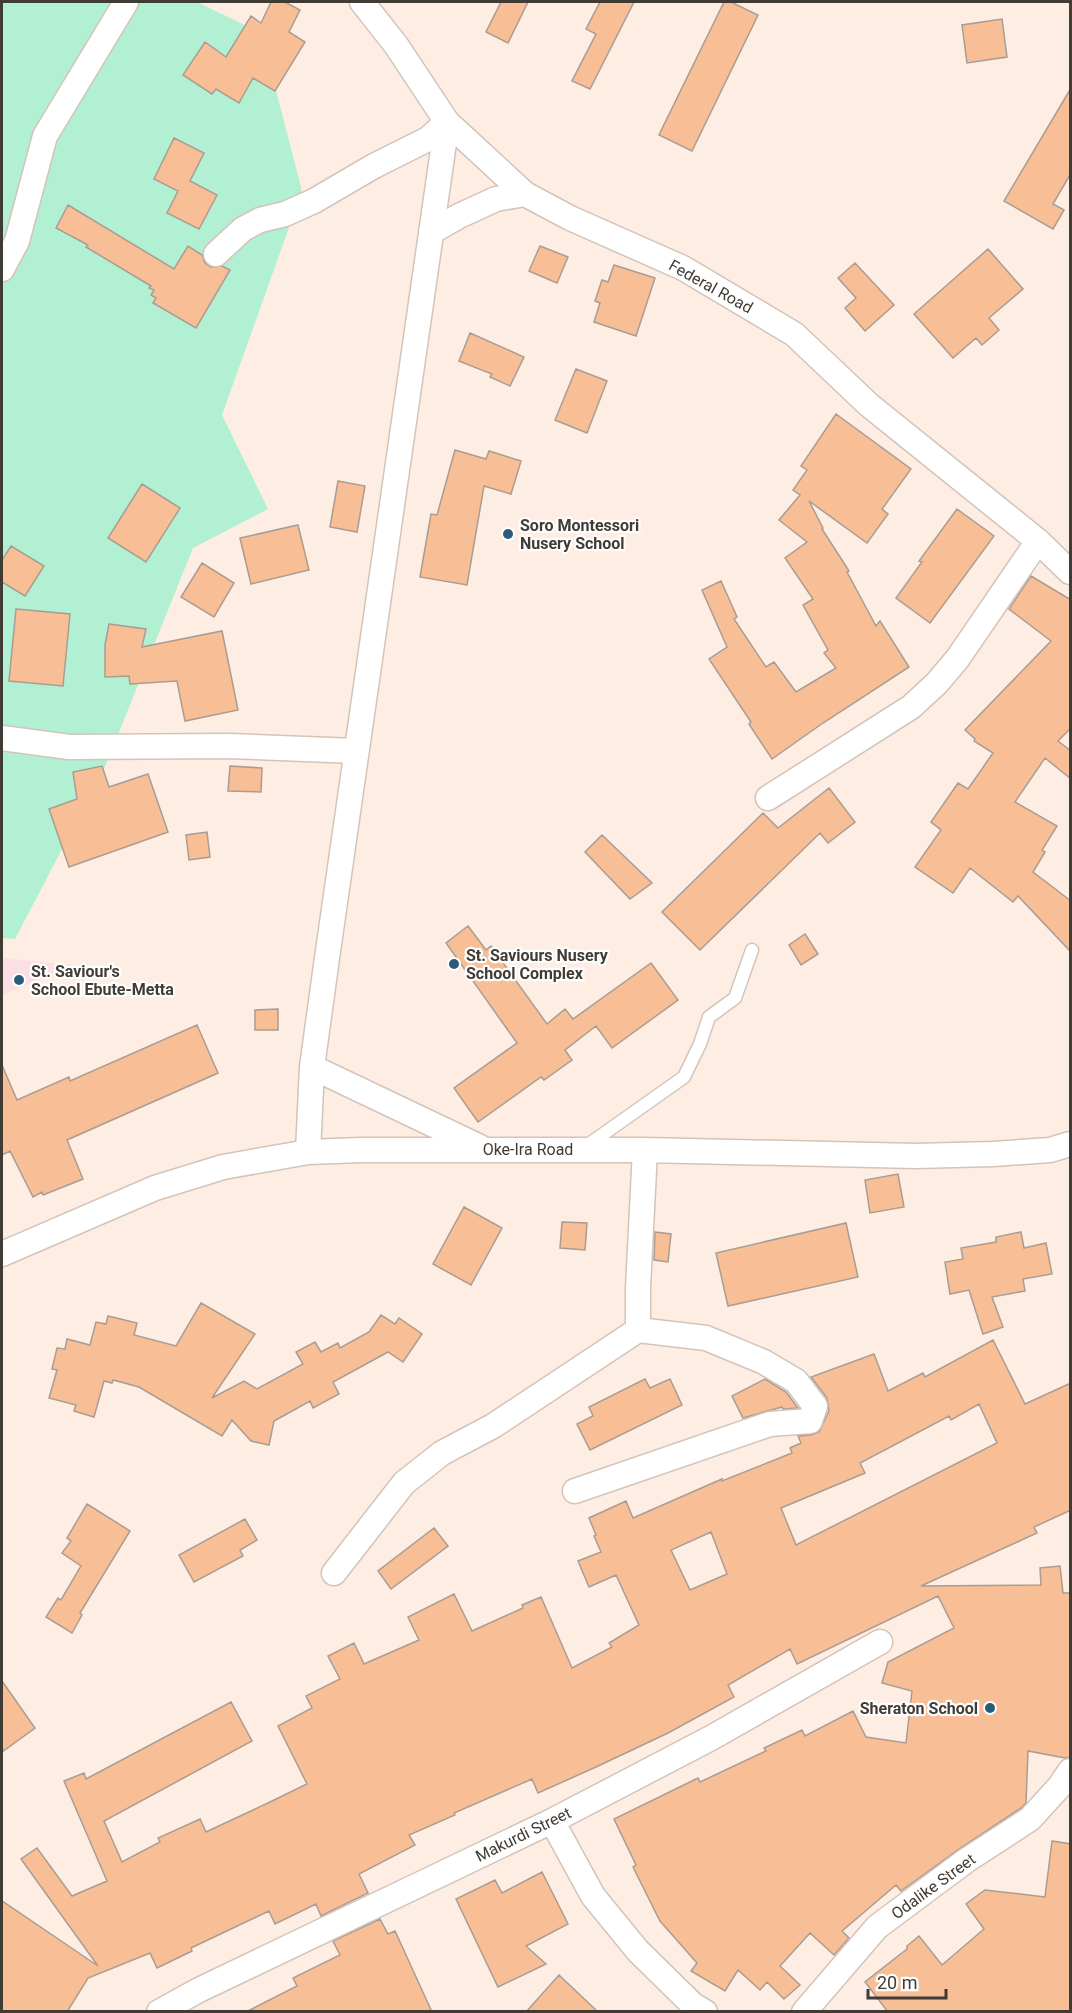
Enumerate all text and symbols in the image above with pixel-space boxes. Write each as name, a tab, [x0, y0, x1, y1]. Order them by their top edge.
street label: Federal Road	[665, 256, 756, 317]
place label: Soro Montessori Nusery School	[520, 516, 639, 553]
marker: Soro Montessori Nusery School	[501, 527, 515, 541]
place label: St. Saviours Nusery School Complex	[466, 946, 609, 983]
marker: St. Saviours Nusery School Complex	[447, 957, 461, 971]
place label: St. Saviour's School Ebute-Metta	[31, 962, 174, 999]
marker: St. Saviour's School Ebute-Metta	[12, 973, 26, 987]
street label: Oke-Ira Road	[483, 1140, 573, 1159]
place label: Sheraton School	[860, 1699, 978, 1718]
marker: Sheraton School	[983, 1701, 997, 1715]
street label: Makurdi Street	[472, 1803, 574, 1866]
street label: Odalike Street	[888, 1850, 979, 1923]
scale bar	[868, 1962, 946, 2000]
text: 20 m	[877, 1972, 917, 1993]

